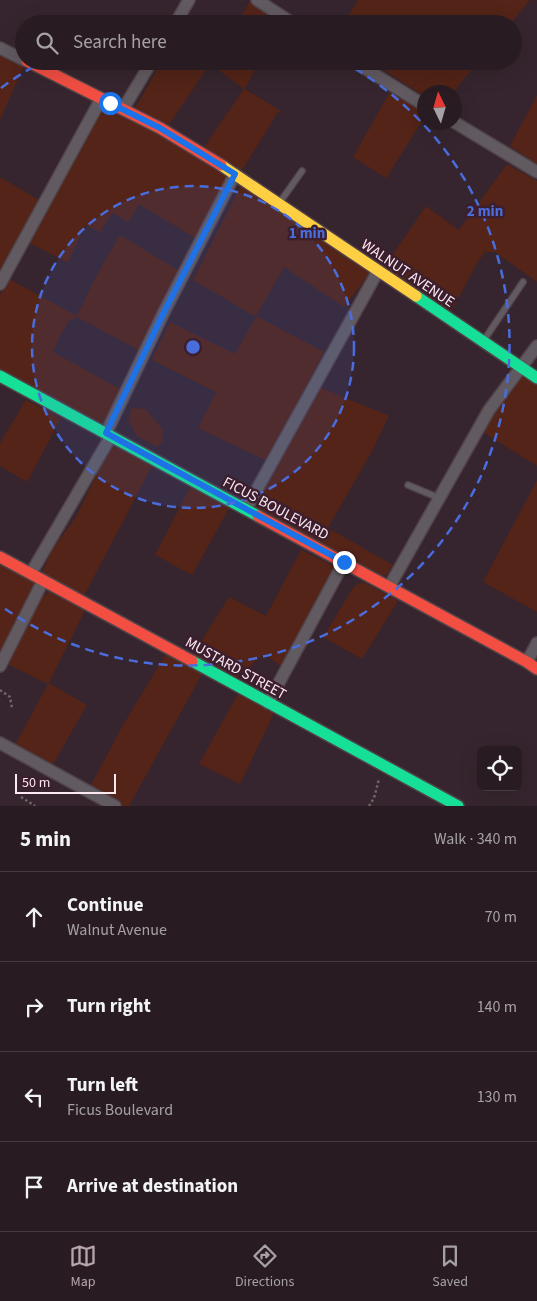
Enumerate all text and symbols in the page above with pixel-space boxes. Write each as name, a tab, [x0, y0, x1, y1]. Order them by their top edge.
search box	[15, 15, 522, 70]
icon: search	[33, 29, 61, 57]
text: Search here	[73, 29, 167, 56]
north arrow	[417, 85, 462, 130]
route start	[99, 92, 122, 115]
text: 2 min	[467, 201, 503, 222]
text: 1 min	[289, 223, 325, 244]
street label: WALNUT AVENUE	[357, 234, 459, 313]
centre of rings	[184, 338, 202, 356]
street label: FICUS BOULEVARD	[219, 472, 332, 545]
route end	[333, 551, 356, 574]
street label: MUSTARD STREET	[181, 632, 290, 705]
map controls	[477, 746, 522, 791]
button: locate	[477, 746, 522, 791]
scale bar	[15, 771, 116, 794]
text: 50 m	[22, 773, 50, 793]
text: 5 min	[20, 824, 71, 854]
text: Walk · 340 m	[434, 828, 517, 850]
text: Continue	[67, 892, 144, 919]
icon: ahead	[20, 903, 48, 931]
text: 70 m	[485, 906, 517, 928]
text: Walnut Avenue	[67, 919, 167, 941]
icon: right	[20, 993, 48, 1021]
text: Turn right	[67, 993, 151, 1020]
text: 140 m	[477, 996, 517, 1018]
text: Turn left	[67, 1072, 138, 1099]
icon: left	[20, 1083, 48, 1111]
text: 130 m	[477, 1086, 517, 1108]
text: Ficus Boulevard	[67, 1099, 173, 1121]
icon: arrive	[20, 1173, 48, 1201]
text: Arrive at destination	[67, 1173, 238, 1200]
tab: Map	[69, 1242, 97, 1292]
tab: Directions	[235, 1242, 294, 1292]
tab: Saved	[432, 1242, 468, 1292]

